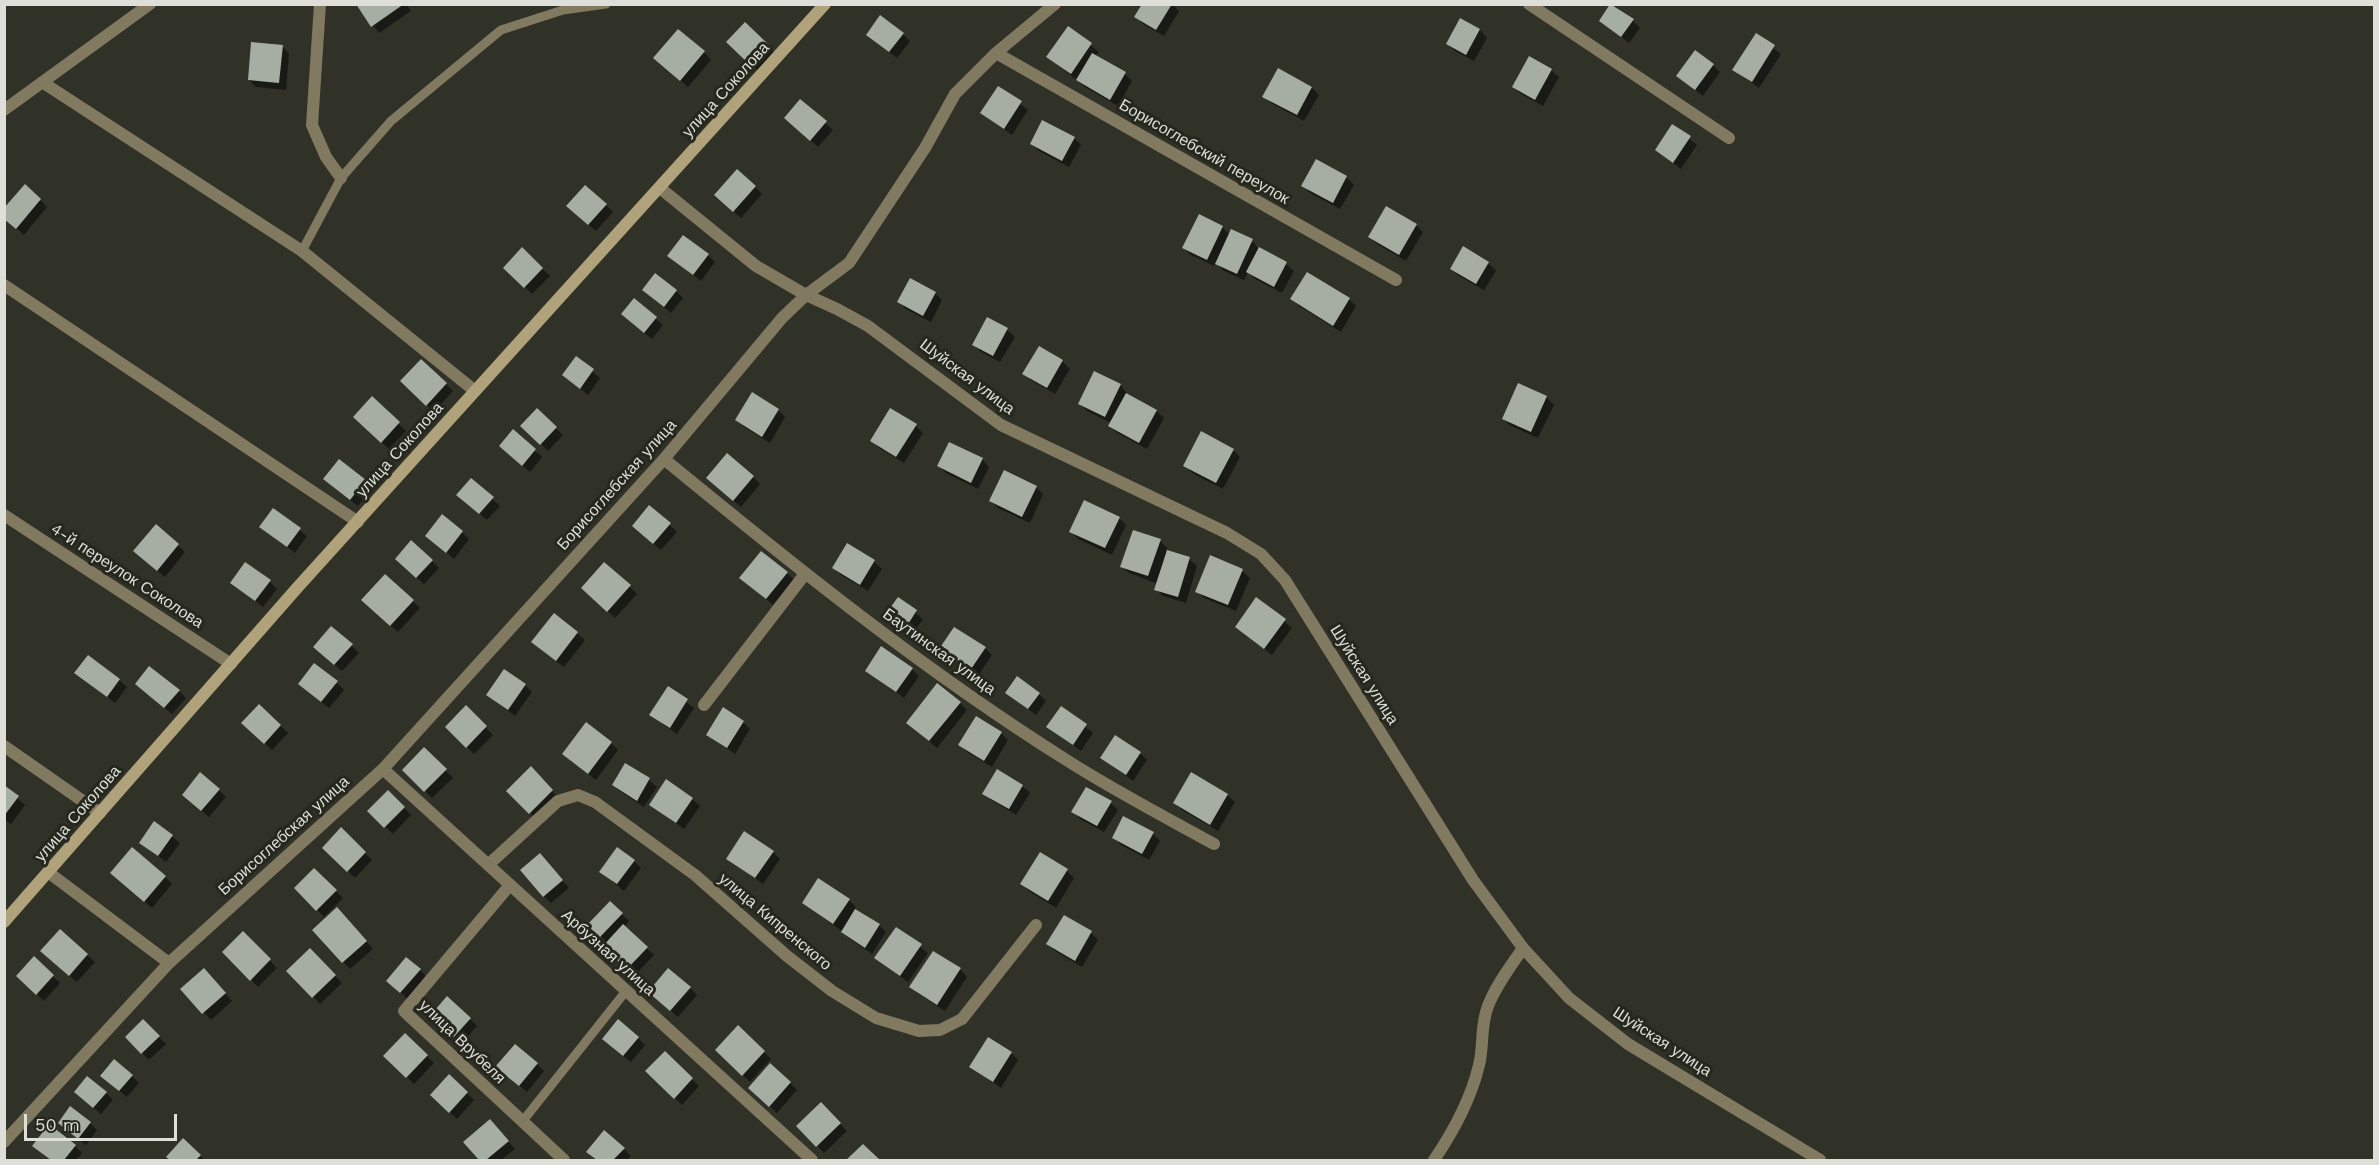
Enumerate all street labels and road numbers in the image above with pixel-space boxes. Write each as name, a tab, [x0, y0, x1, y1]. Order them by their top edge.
street label: улица Соколова	[678, 39, 774, 141]
street label: Борисоглебский переулок	[1115, 95, 1293, 209]
street label: Шуйская улица	[916, 335, 1018, 419]
street label: улица Соколова	[352, 399, 448, 501]
street label: Борисоглебская улица	[553, 416, 681, 554]
street label: 4-й переулок Соколова	[47, 520, 207, 632]
street label: Баутинская улица	[879, 605, 999, 699]
street label: Шуйская улица	[1326, 622, 1402, 728]
street label: улица Соколова	[31, 762, 125, 866]
street label: Борисоглебская улица	[215, 772, 353, 900]
street label: улица Кипренского	[715, 869, 835, 975]
street label: Арбузная улица	[557, 906, 659, 1000]
street label: улица Врубеля	[415, 996, 509, 1088]
street label: Шуйская улица	[1609, 1003, 1715, 1081]

